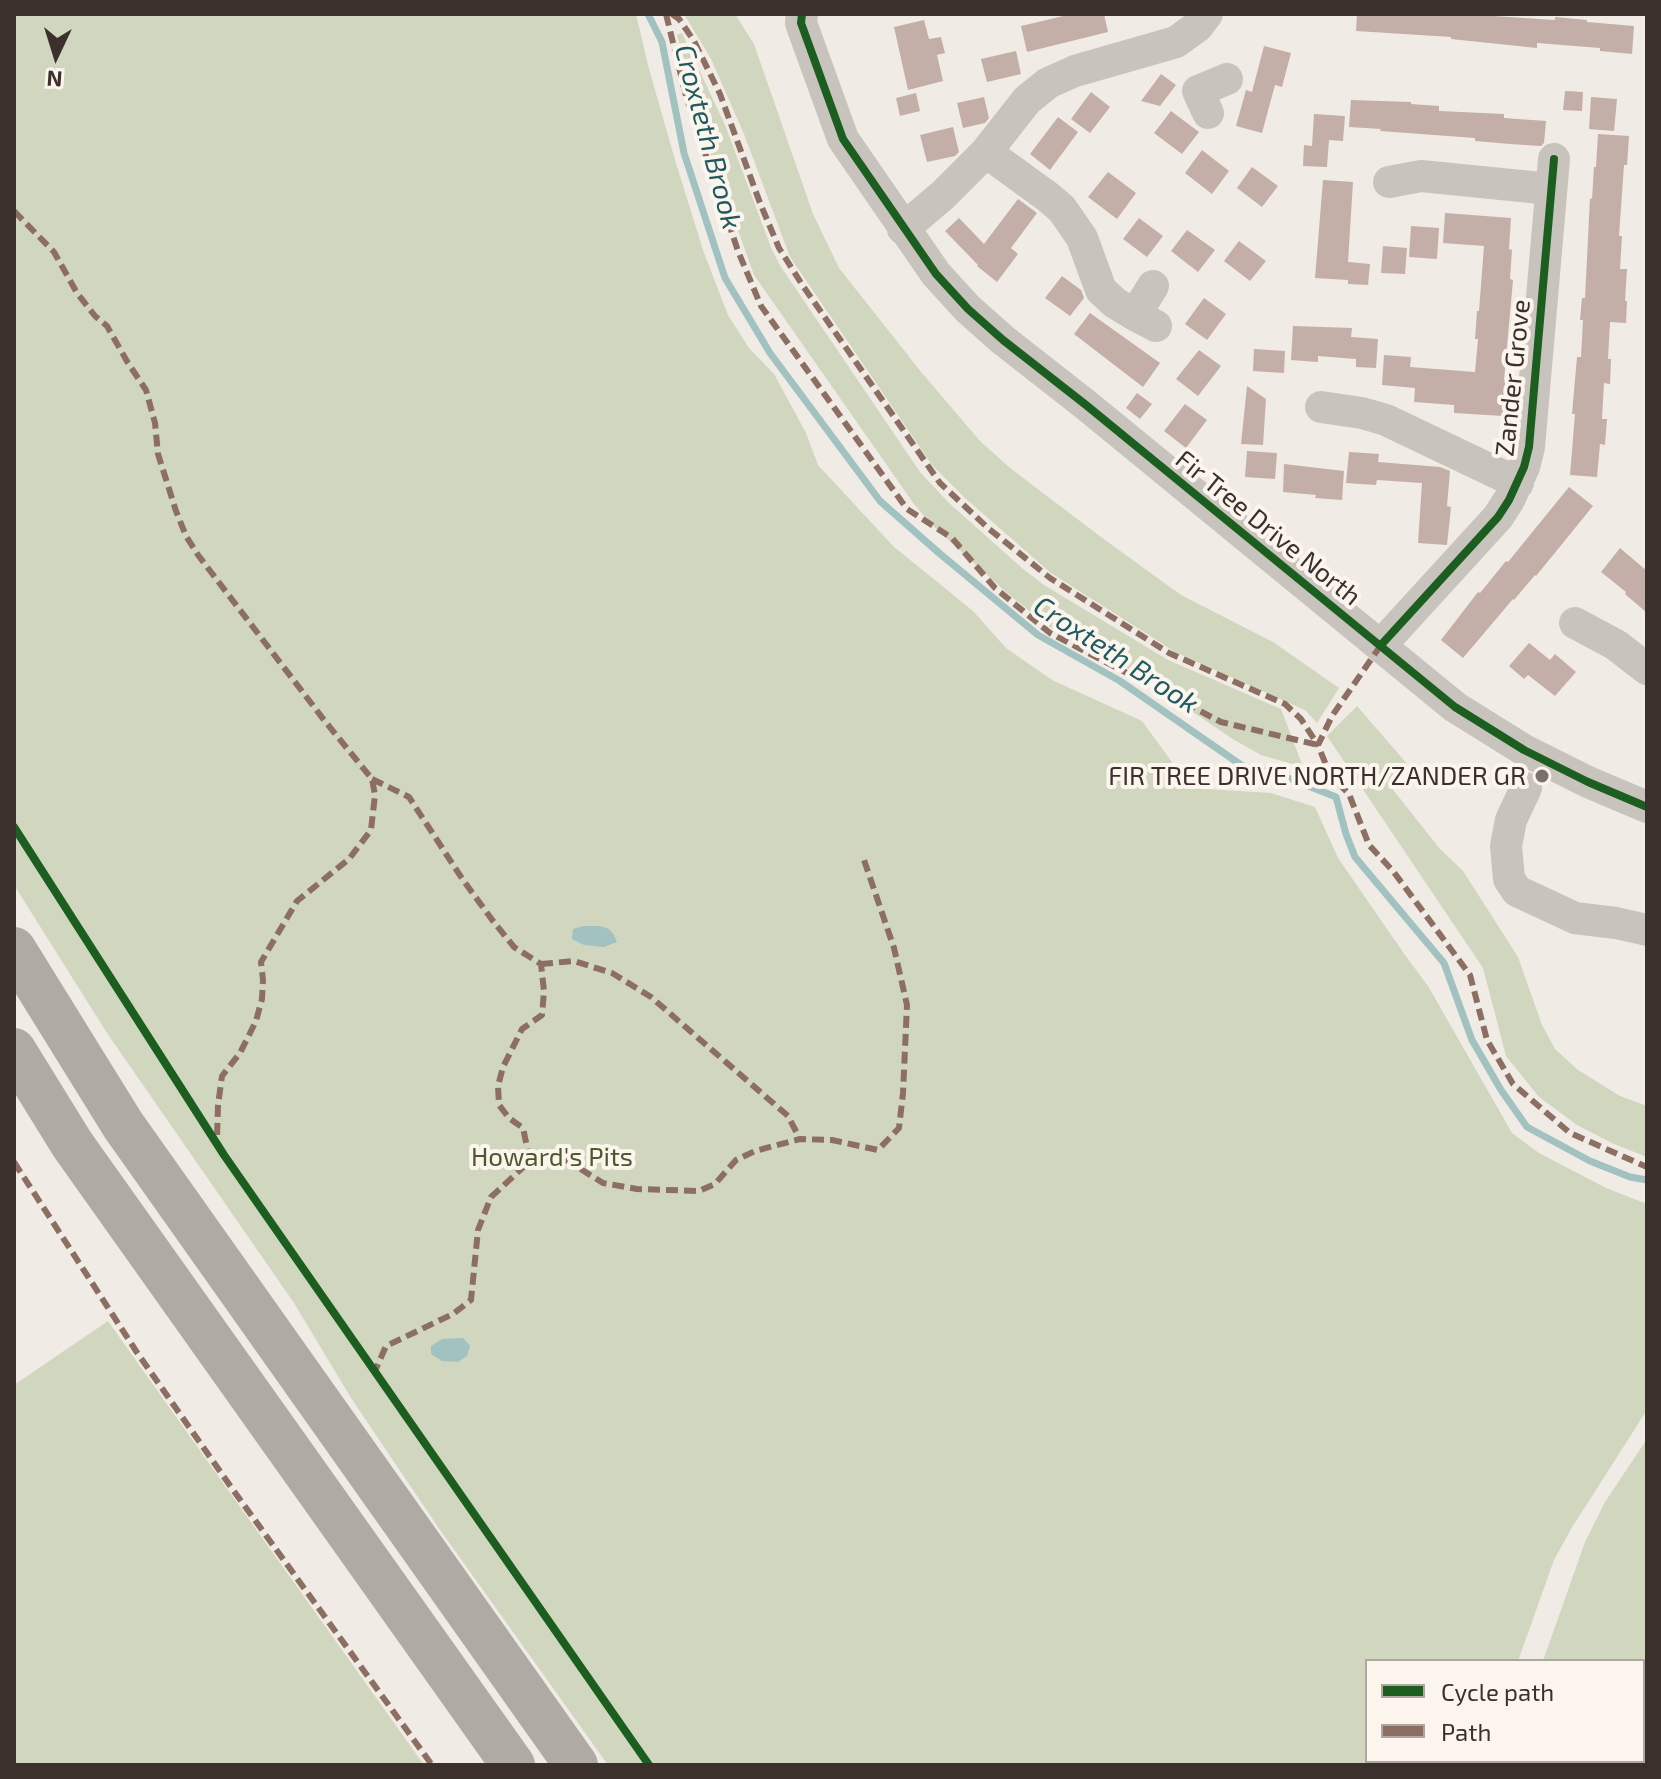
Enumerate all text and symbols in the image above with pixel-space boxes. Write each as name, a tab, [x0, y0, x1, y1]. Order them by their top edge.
north arrow	[16, 16, 96, 96]
water label: Croxteth Brook	[667, 41, 749, 233]
text: N	[46, 66, 63, 93]
street label: Zander Grove	[1489, 298, 1537, 458]
street label: Fir Tree Drive North	[1169, 444, 1367, 612]
water label: Croxteth Brook	[1027, 589, 1205, 721]
place label: FIR TREE DRIVE NORTH/ZANDER GR	[1108, 760, 1526, 792]
marker: FIR TREE DRIVE NORTH/ZANDER GR	[1533, 767, 1551, 785]
park label: Howard's Pits	[471, 1141, 633, 1173]
legend	[1365, 1659, 1645, 1763]
text: Cycle path	[1441, 1677, 1554, 1706]
text: Path	[1441, 1717, 1491, 1746]

